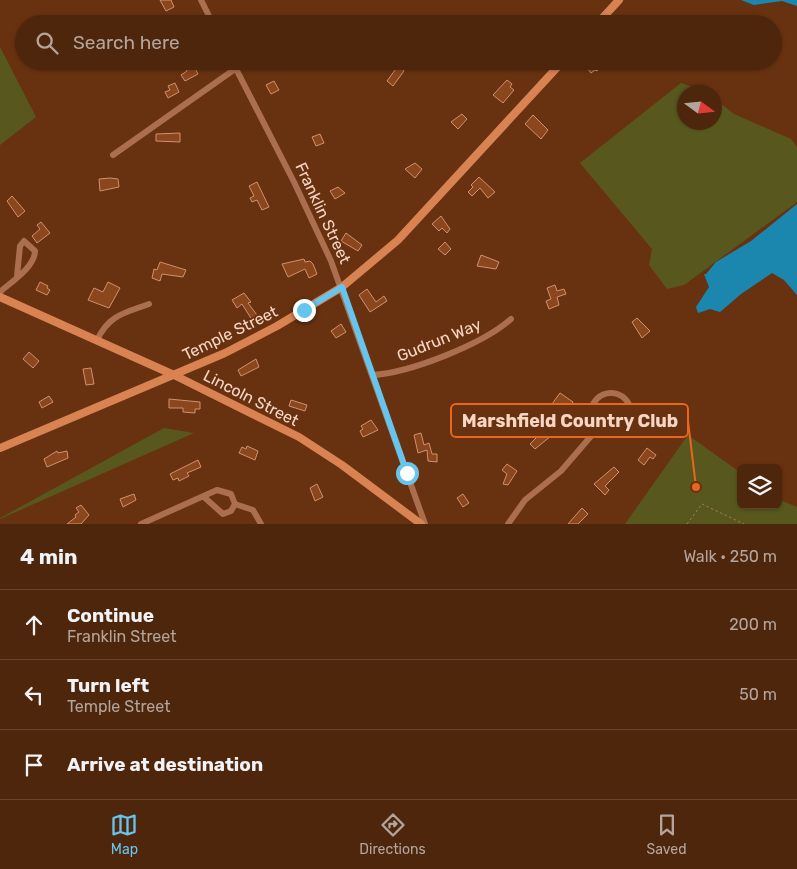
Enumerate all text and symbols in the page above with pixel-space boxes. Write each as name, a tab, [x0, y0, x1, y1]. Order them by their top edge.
search box	[15, 15, 782, 70]
icon: search	[33, 29, 61, 57]
text: Search here	[73, 31, 180, 54]
north arrow	[677, 85, 722, 130]
street label: Franklin Street	[291, 159, 355, 267]
route end	[293, 299, 316, 322]
street label: Temple Street	[179, 302, 281, 364]
street label: Gudrun Way	[394, 314, 484, 365]
street label: Lincoln Street	[200, 366, 302, 430]
callout: Marshfield Country Club	[451, 404, 688, 437]
text: Marshfield Country Club	[462, 410, 678, 432]
route start	[396, 462, 419, 485]
map controls	[737, 464, 782, 509]
button: layers	[737, 464, 782, 509]
text: 4 min	[20, 544, 78, 569]
text: Walk · 250 m	[683, 547, 777, 566]
text: Continue	[67, 604, 154, 627]
icon: ahead	[20, 611, 48, 639]
text: 200 m	[729, 615, 777, 634]
text: Franklin Street	[67, 627, 177, 646]
text: Turn left	[67, 674, 149, 697]
icon: left	[20, 681, 48, 709]
text: 50 m	[739, 685, 777, 704]
text: Temple Street	[67, 697, 170, 716]
icon: arrive	[20, 751, 48, 779]
text: Arrive at destination	[67, 753, 263, 776]
tab: Map	[110, 811, 138, 858]
tab: Directions	[359, 811, 426, 858]
tab: Saved	[647, 811, 687, 858]

